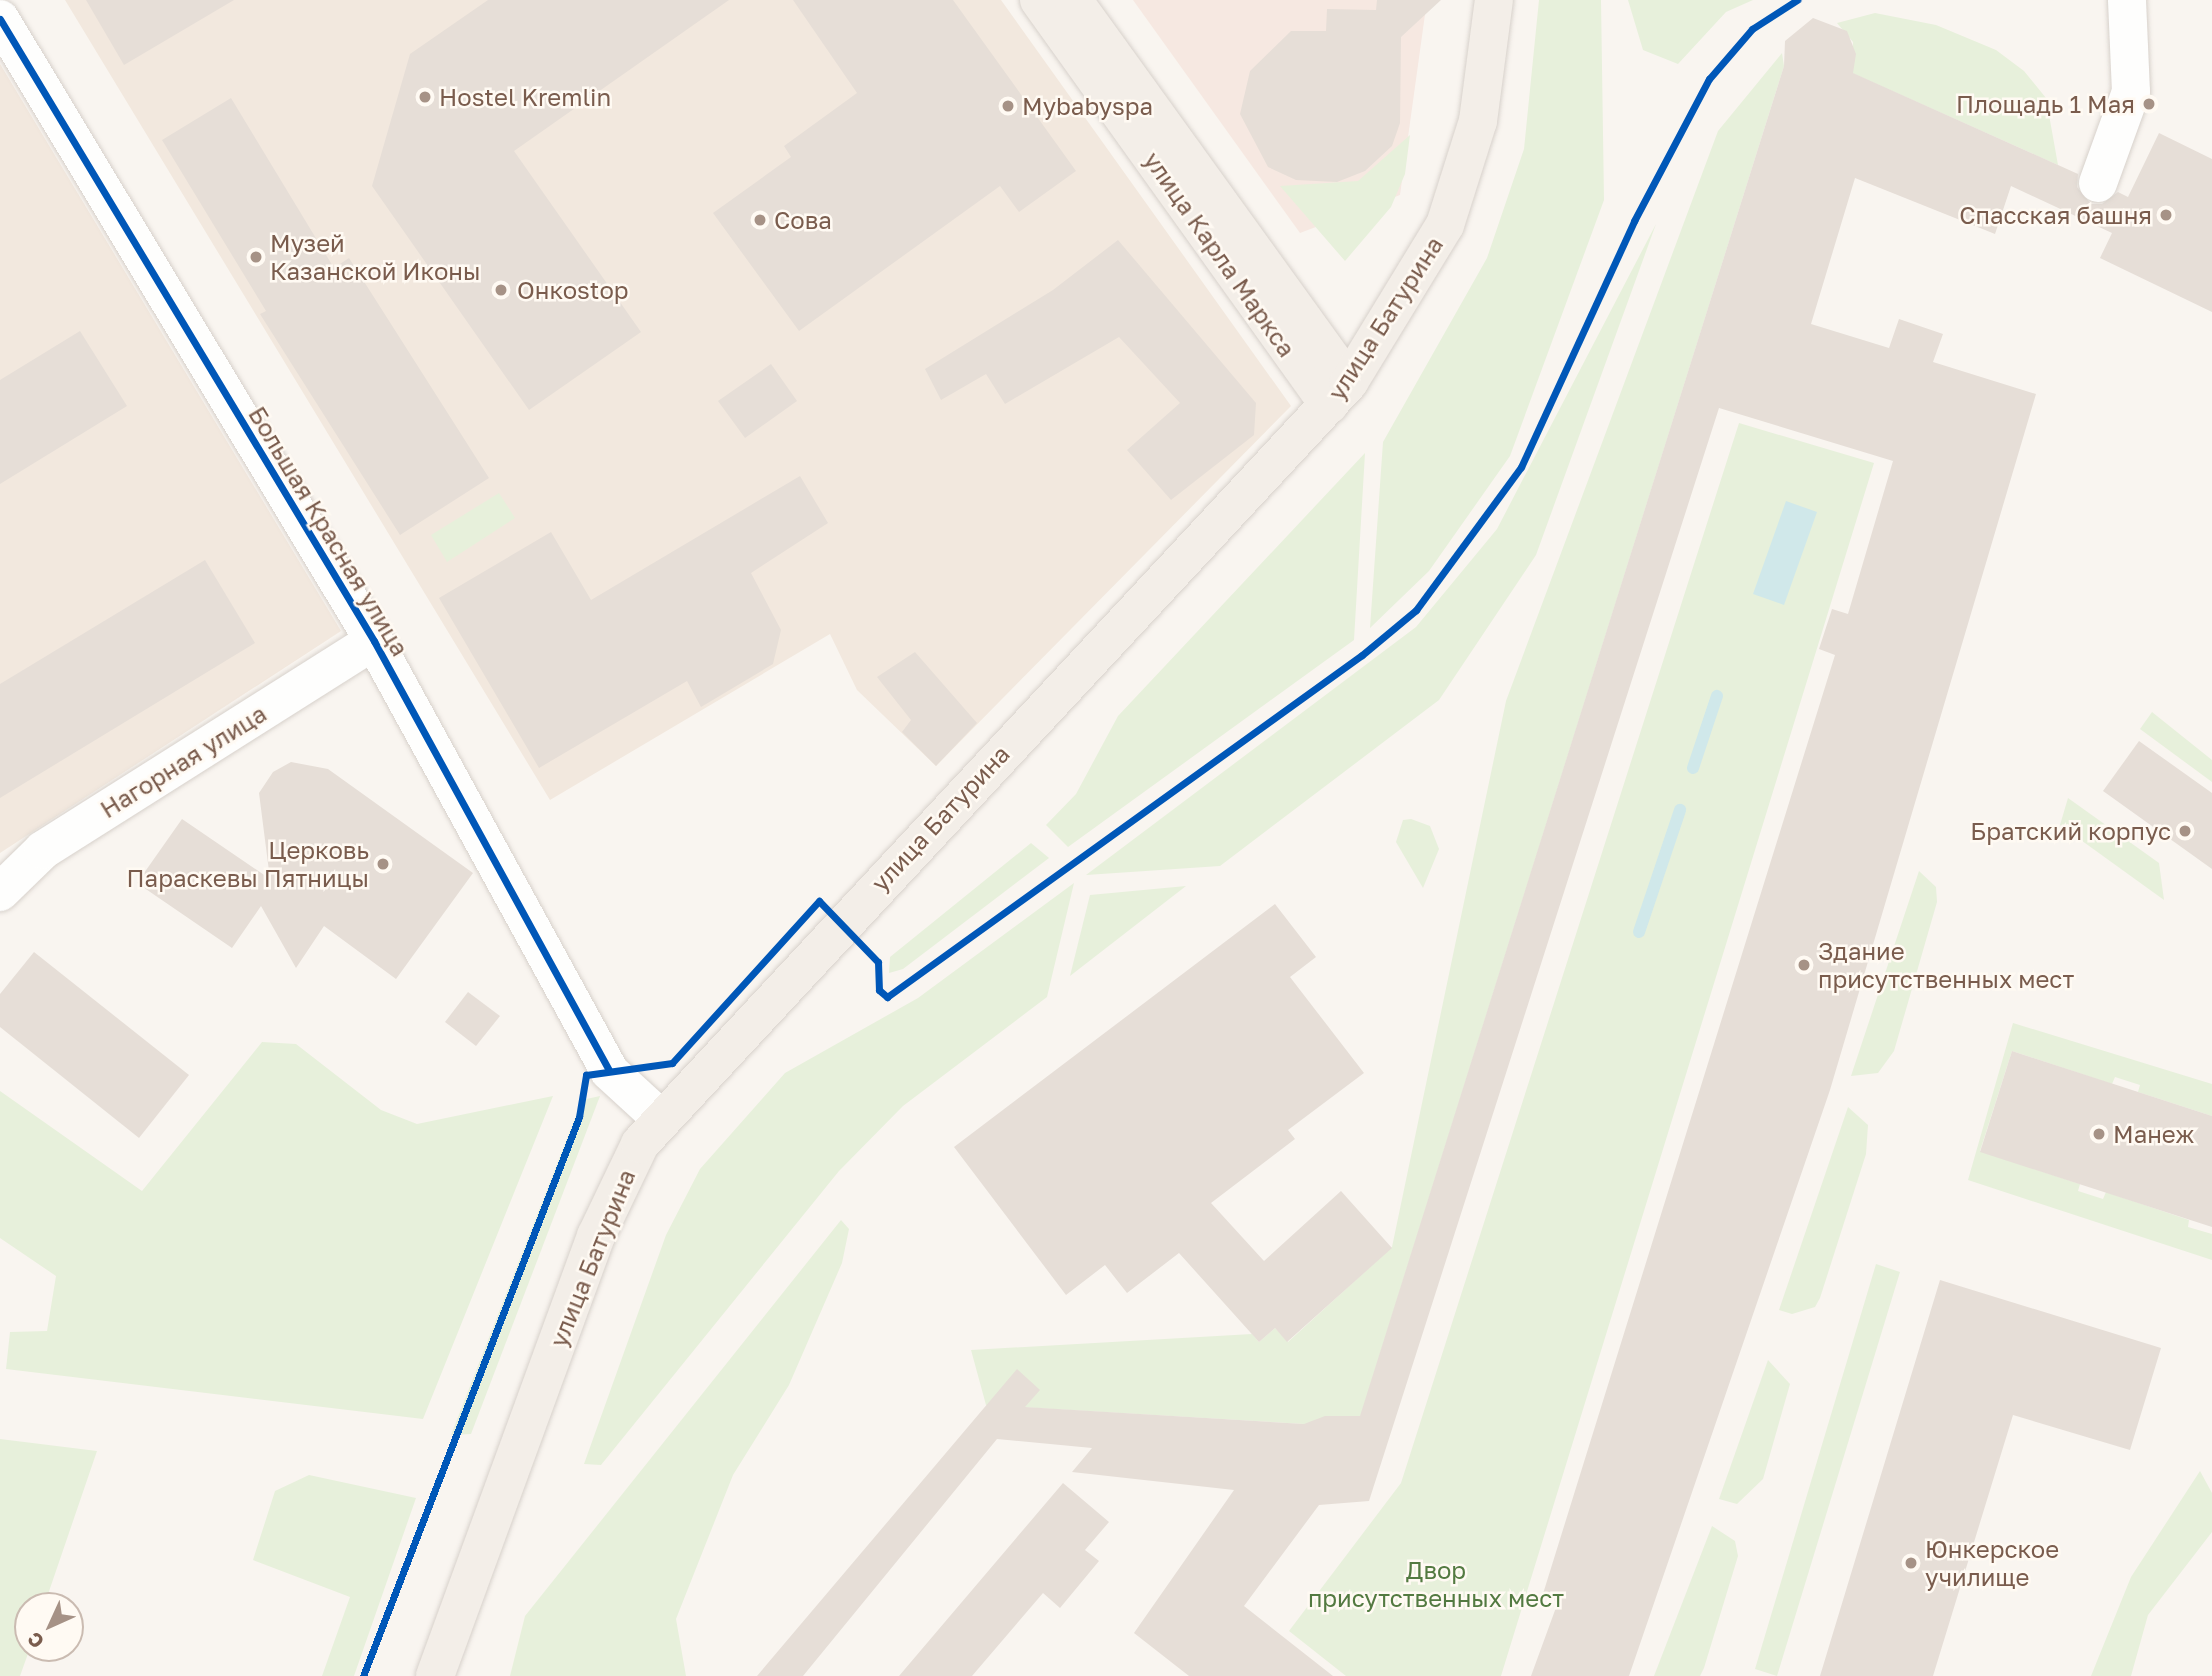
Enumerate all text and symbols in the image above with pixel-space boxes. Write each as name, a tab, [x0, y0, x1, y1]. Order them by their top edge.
place label: Hostel Kremlin	[439, 83, 611, 111]
marker: Hostel Kremlin	[417, 89, 433, 105]
place label: Площадь 1 Мая	[1956, 90, 2135, 118]
place label: Mybabyspa	[1022, 92, 1153, 120]
marker: Площадь 1 Мая	[2141, 96, 2157, 112]
marker: Mybabyspa	[1000, 98, 1016, 114]
street label: улица Карла Маркса	[1138, 146, 1302, 362]
place label: Спасская башня	[1959, 201, 2152, 229]
place label: Сова	[774, 206, 832, 234]
marker: Спасская башня	[2158, 207, 2174, 223]
marker: Сова	[752, 212, 768, 228]
place label: Музей Казанской Иконы	[270, 229, 480, 285]
street label: улица Батурина	[1321, 231, 1449, 405]
marker: Музей Казанской Иконы	[248, 249, 264, 265]
place label: Онкоstop	[517, 276, 629, 304]
marker: Онкоstop	[491, 280, 511, 300]
street label: Большая Красная улица	[243, 401, 415, 661]
street label: Нагорная улица	[95, 698, 271, 824]
street label: улица Батурина	[865, 739, 1015, 897]
place label: Братский корпус	[1970, 817, 2171, 845]
marker: Братский корпус	[2177, 823, 2193, 839]
place label: Церковь Параскевы Пятницы	[127, 836, 369, 892]
marker: Церковь Параскевы Пятницы	[375, 856, 391, 872]
place label: Здание присутственных мест	[1818, 937, 2074, 993]
marker: Здание присутственных мест	[1796, 957, 1812, 973]
place label: Манеж	[2113, 1120, 2194, 1148]
marker: Манеж	[2091, 1126, 2107, 1142]
street label: улица Батурина	[543, 1165, 641, 1351]
place label: Юнкерское училище	[1925, 1535, 2059, 1591]
marker: Юнкерское училище	[1903, 1555, 1919, 1571]
park label: Двор присутственных мест	[1308, 1556, 1564, 1612]
north arrow	[14, 1592, 84, 1662]
text: С	[22, 1628, 48, 1654]

